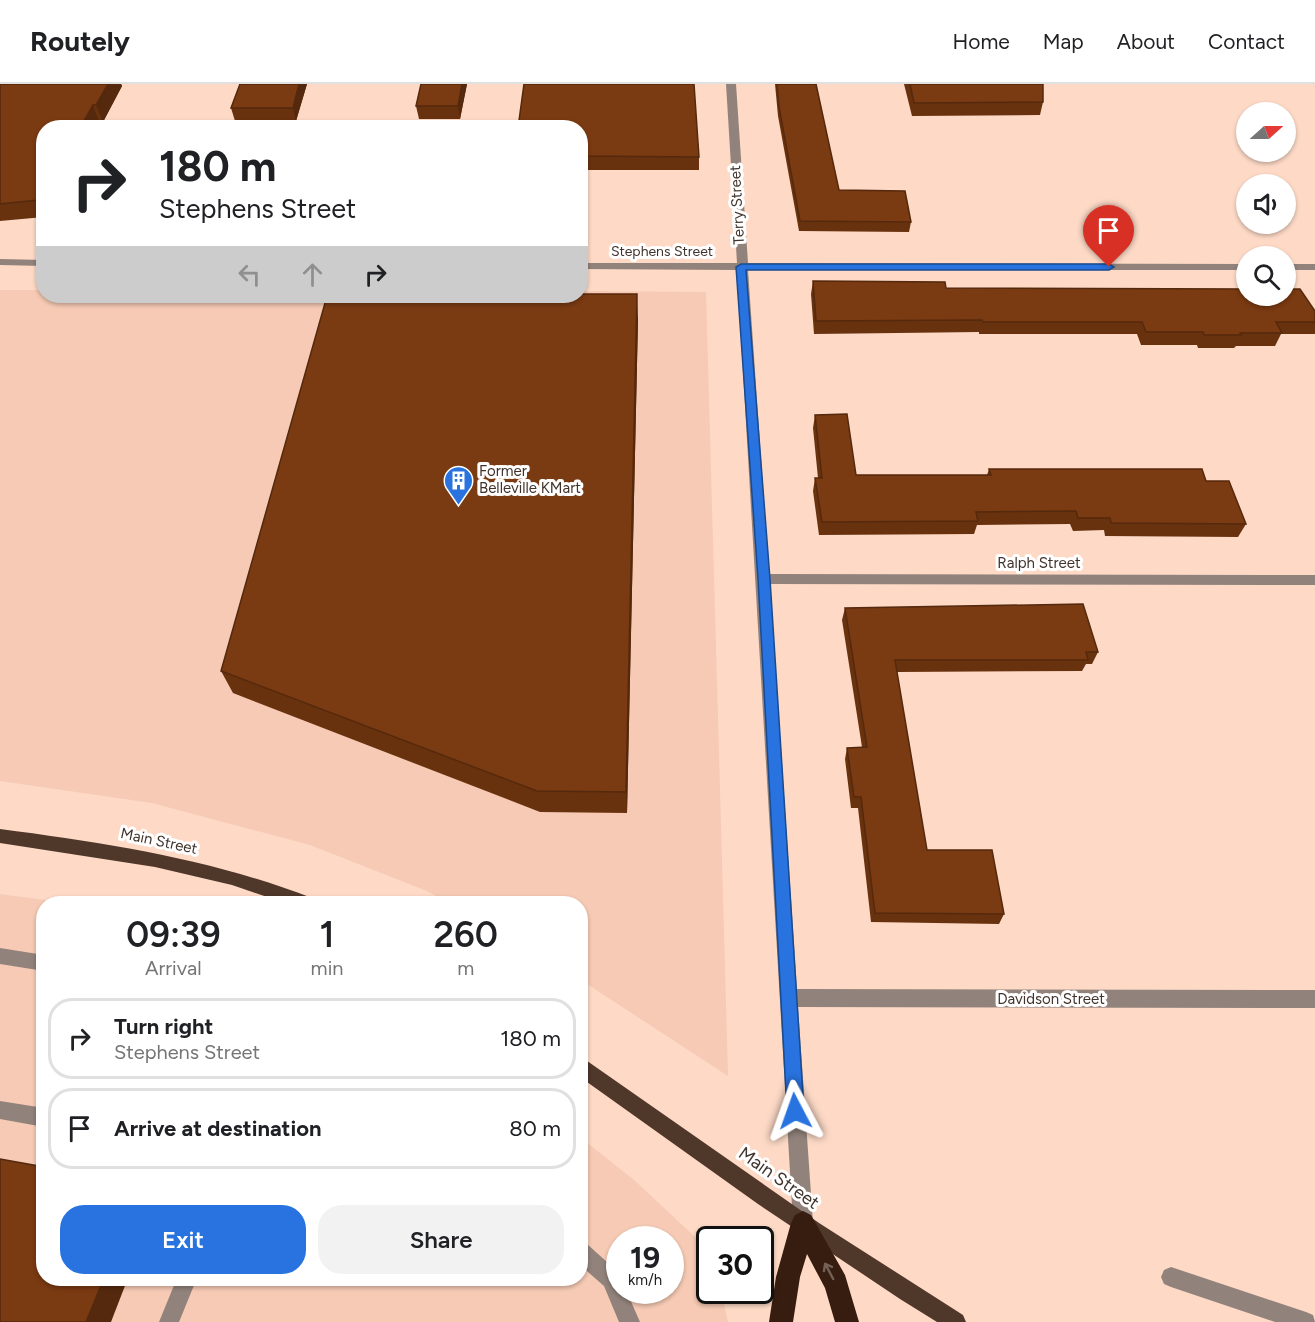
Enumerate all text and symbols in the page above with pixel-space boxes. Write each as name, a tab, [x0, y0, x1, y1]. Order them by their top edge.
text: Routely	[30, 24, 130, 58]
text: Home	[953, 29, 1010, 54]
text: Map	[1043, 29, 1084, 54]
text: About	[1117, 29, 1175, 54]
text: Contact	[1208, 29, 1285, 54]
north arrow	[1236, 102, 1296, 162]
map controls	[1236, 102, 1296, 306]
text: 180 m	[159, 141, 276, 192]
icon: right	[60, 144, 138, 222]
street label: Terry Street	[726, 165, 748, 245]
button: sound	[1236, 174, 1296, 234]
text: Stephens Street	[159, 192, 356, 225]
pin	[1083, 205, 1134, 267]
icon: arrive	[1092, 214, 1125, 247]
street label: Stephens Street	[611, 243, 713, 260]
button: search	[1236, 246, 1296, 306]
icon: left	[233, 258, 266, 291]
icon: ahead	[296, 258, 329, 291]
icon: right	[359, 258, 392, 291]
place label: Former Belleville KMart	[479, 462, 581, 497]
building icon: Former Belleville KMart	[442, 464, 474, 506]
street label: Ralph Street	[997, 554, 1081, 572]
street label: Main Street	[119, 824, 199, 858]
text: 09:39	[126, 913, 221, 956]
text: 1	[319, 913, 335, 956]
text: 260	[433, 913, 498, 956]
text: Arrival	[145, 956, 202, 980]
text: min	[311, 956, 343, 980]
text: m	[457, 956, 474, 980]
street label: Davidson Street	[997, 990, 1105, 1008]
text: Turn right	[114, 1013, 213, 1040]
icon: right	[63, 1022, 96, 1055]
text: 180 m	[500, 1025, 561, 1052]
text: Stephens Street	[114, 1040, 260, 1064]
position arrow	[763, 1079, 827, 1143]
icon: arrive	[63, 1112, 96, 1145]
text: Arrive at destination	[114, 1115, 322, 1142]
text: 80 m	[509, 1115, 561, 1142]
street label: Main Street	[734, 1142, 824, 1214]
button: Exit	[60, 1205, 306, 1274]
button: Share	[318, 1205, 564, 1274]
speed limit sign: 30	[696, 1226, 774, 1304]
text: 19	[630, 1239, 660, 1276]
one-way arrow	[823, 1263, 835, 1280]
text: km/h	[628, 1271, 662, 1289]

